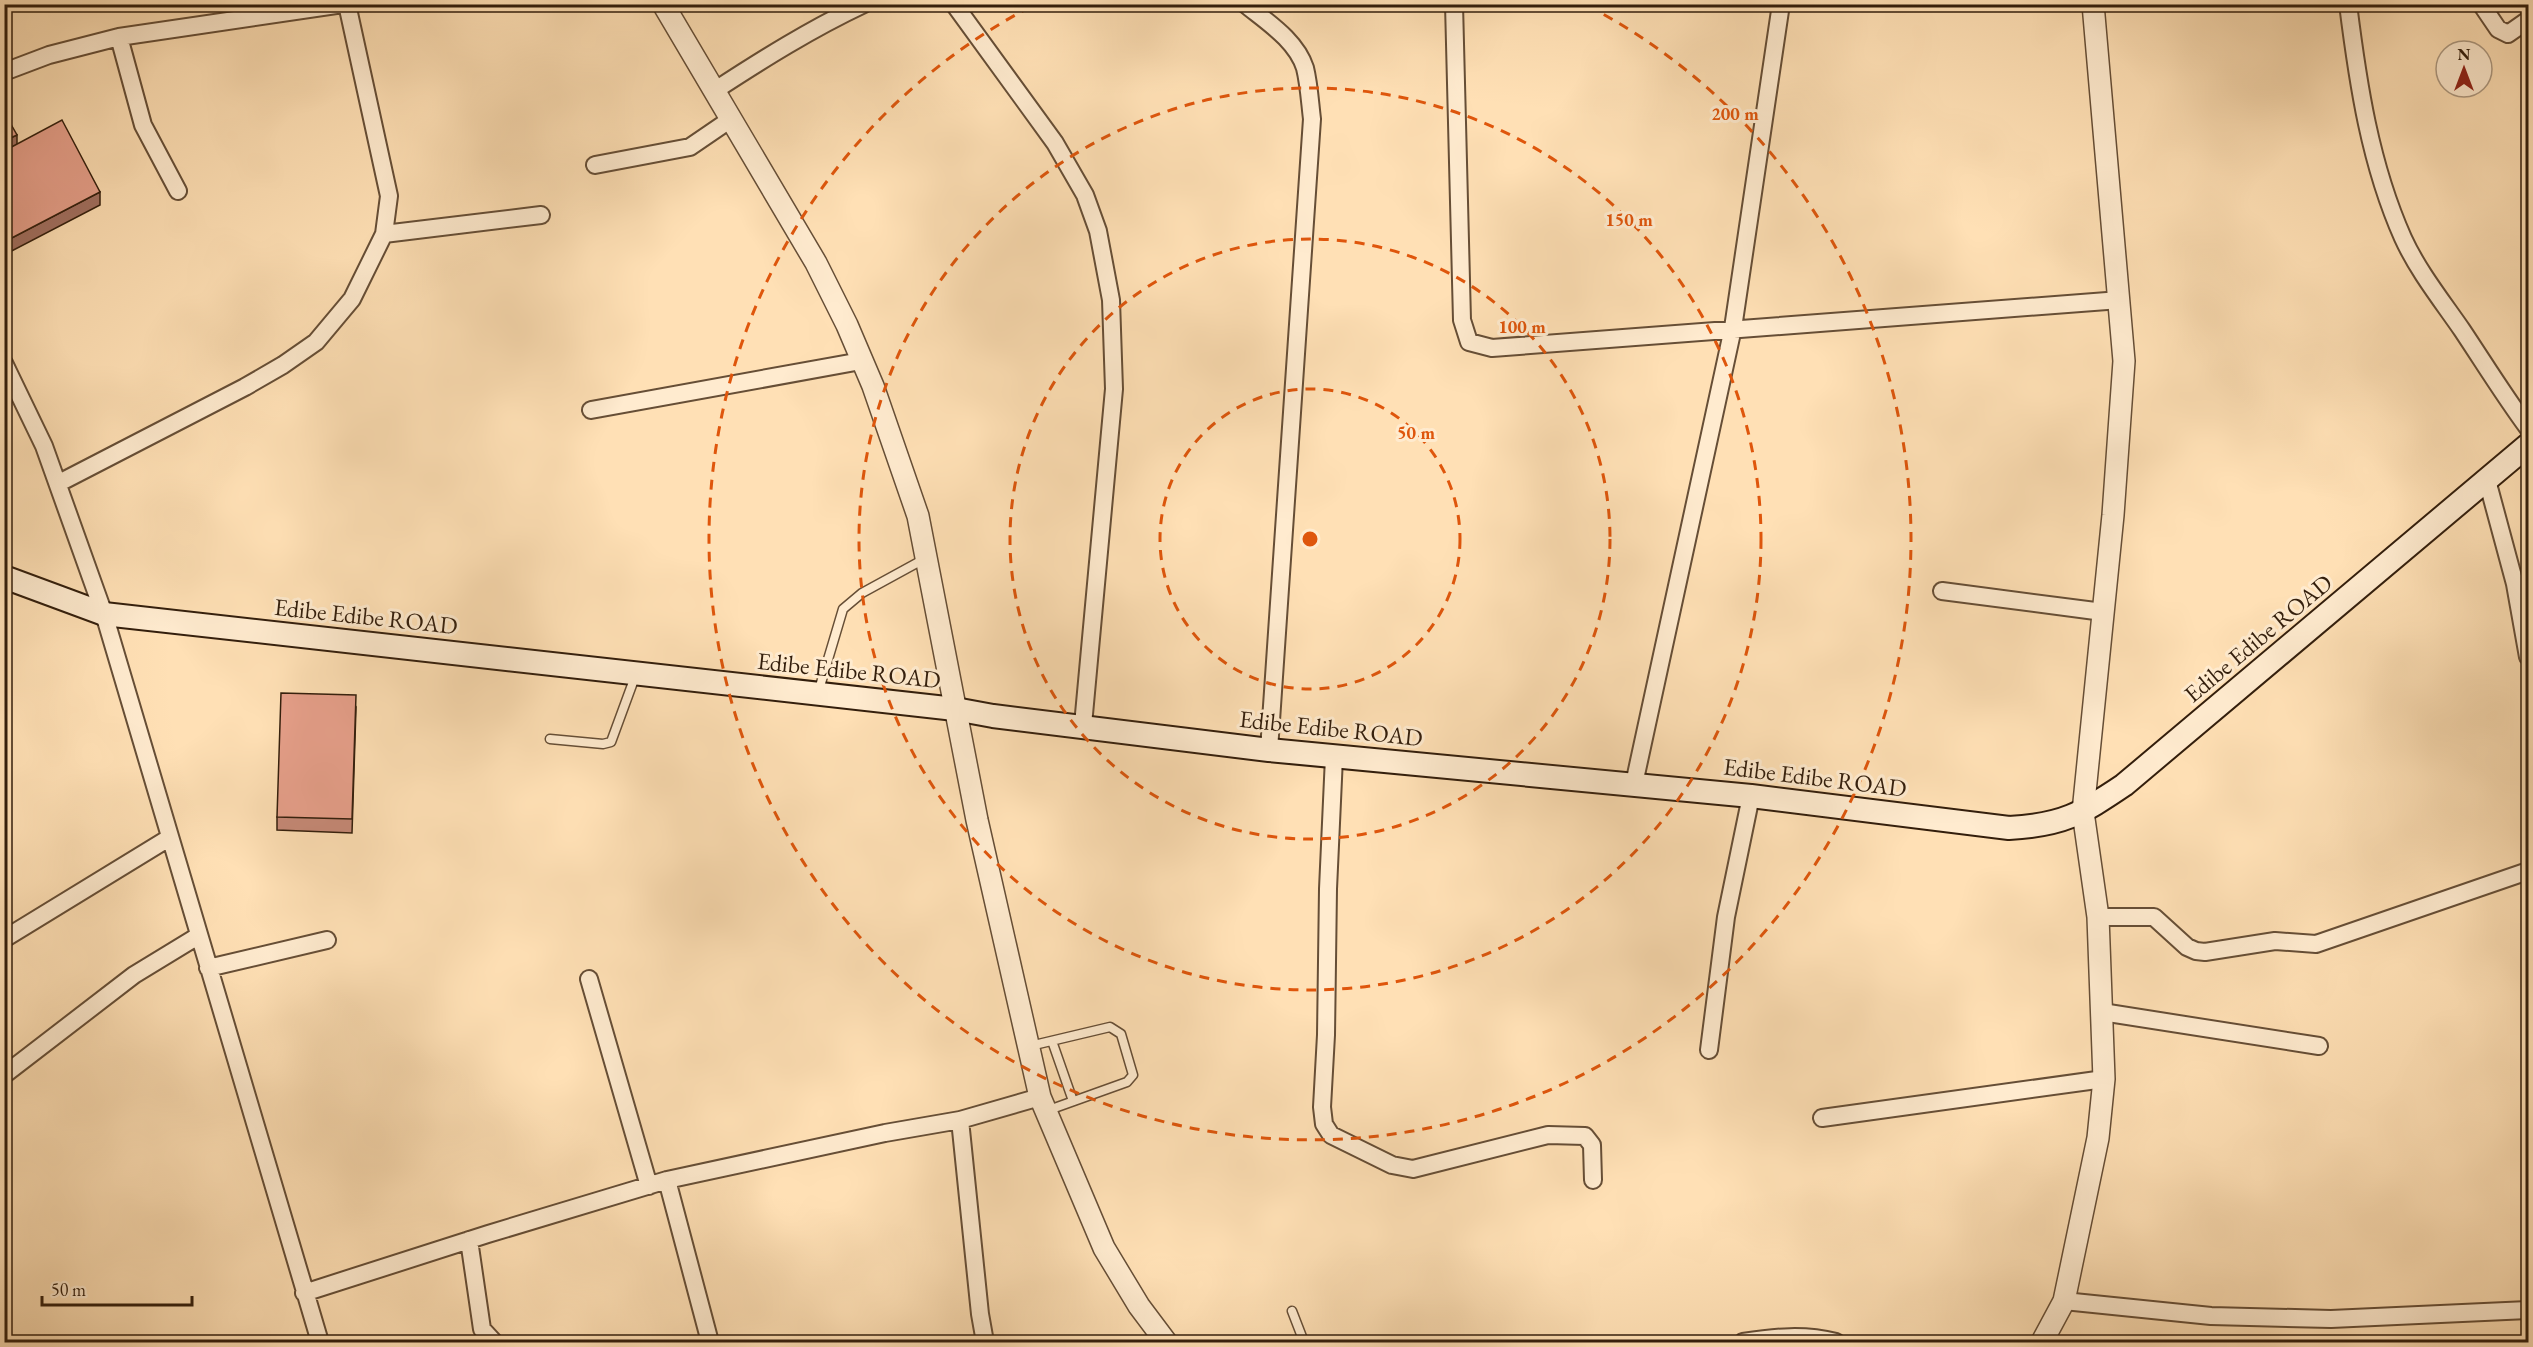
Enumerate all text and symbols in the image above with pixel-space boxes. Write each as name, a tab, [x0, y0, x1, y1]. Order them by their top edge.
north arrow	[2434, 39, 2494, 99]
text: N	[2458, 44, 2471, 65]
text: 200 m	[1711, 102, 1759, 125]
text: 150 m	[1605, 208, 1653, 231]
text: 100 m	[1498, 315, 1546, 338]
text: 50 m	[1397, 421, 1435, 444]
centre of rings	[1300, 529, 1320, 549]
street label: Edibe Edibe ROAD	[2177, 567, 2339, 709]
street label: Edibe Edibe ROAD	[273, 591, 459, 641]
street label: Edibe Edibe ROAD	[756, 645, 942, 695]
street label: Edibe Edibe ROAD	[1238, 703, 1424, 753]
street label: Edibe Edibe ROAD	[1722, 750, 1908, 804]
scale bar	[42, 1269, 192, 1307]
text: 50 m	[51, 1278, 86, 1301]

